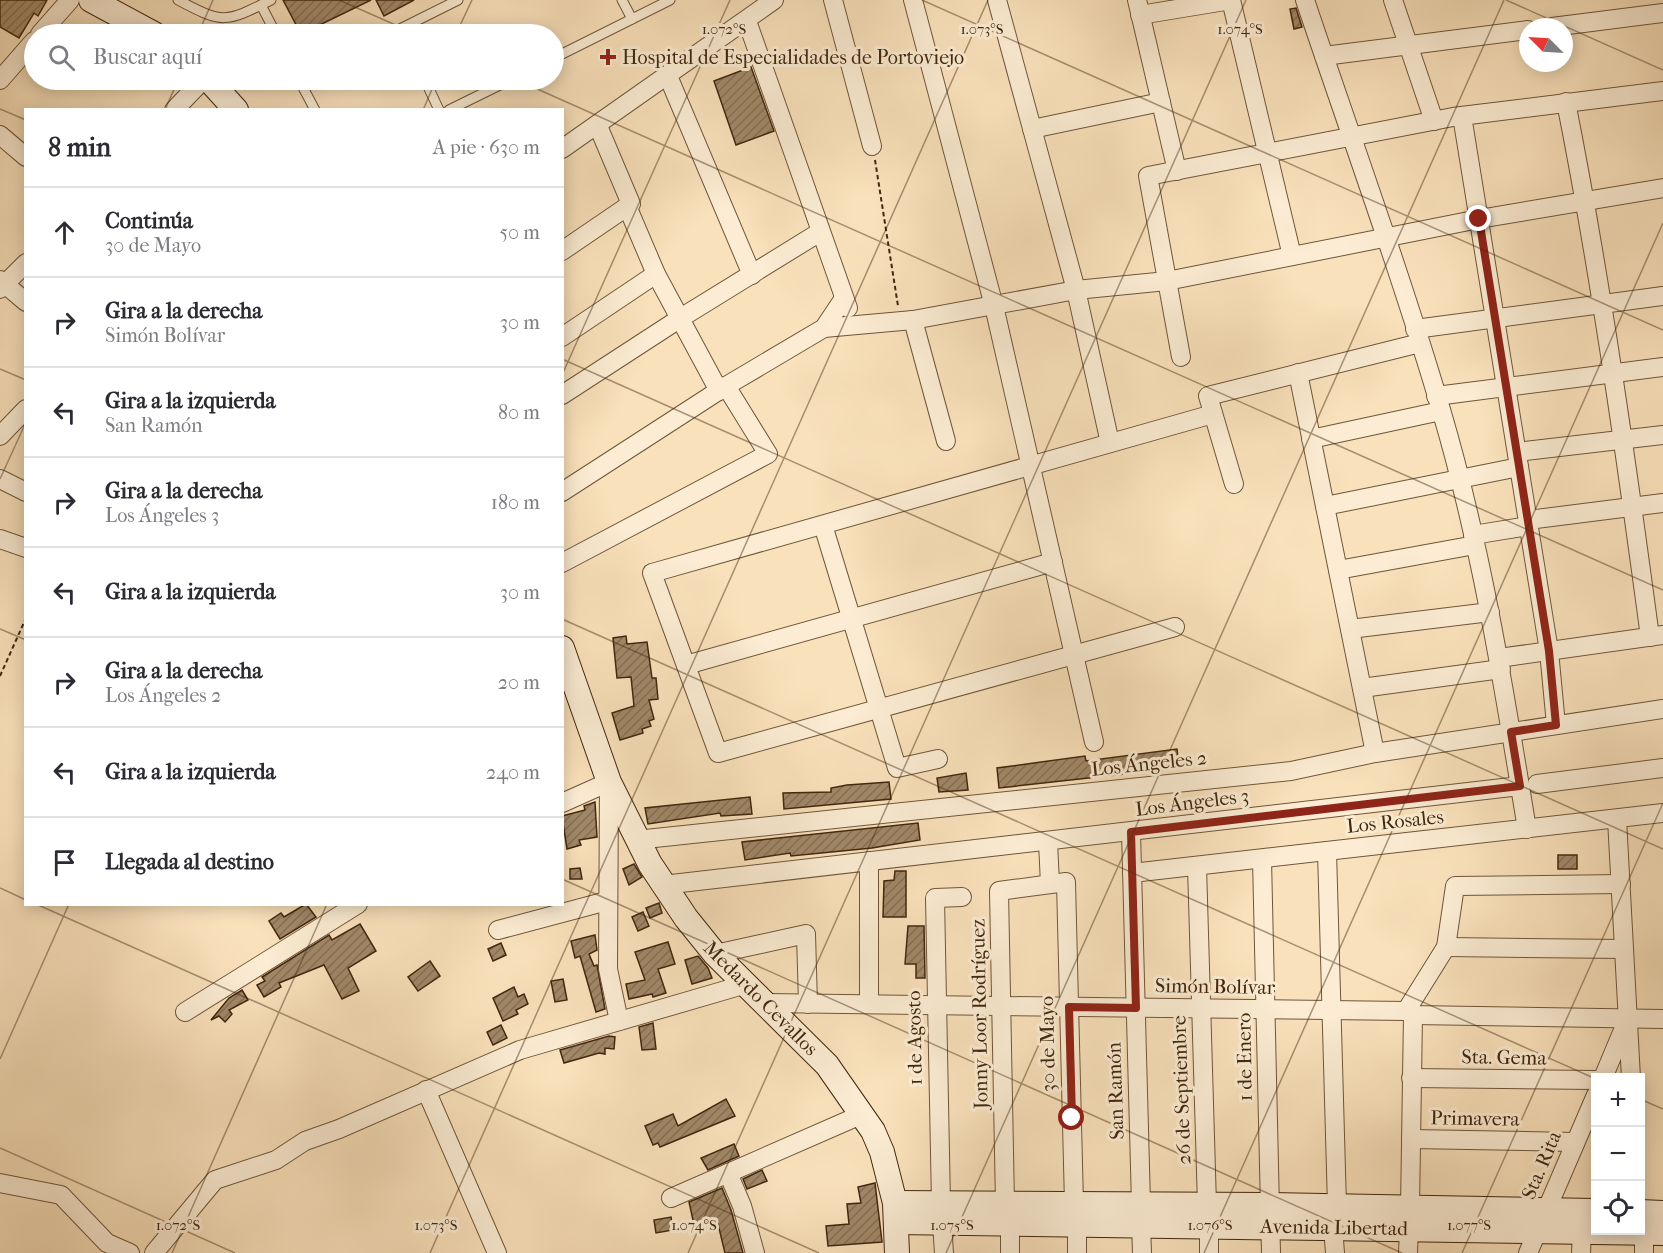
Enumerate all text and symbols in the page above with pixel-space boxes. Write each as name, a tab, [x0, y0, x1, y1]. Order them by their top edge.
north arrow	[1519, 18, 1573, 72]
text: 1.072°S	[702, 20, 747, 38]
text: 1.073°S	[960, 20, 1004, 38]
text: 1.074°S	[1217, 20, 1263, 38]
search box	[24, 24, 564, 90]
icon: search	[45, 41, 78, 74]
text: Buscar aquí	[93, 44, 202, 70]
place label: Hospital de Especialidades de Portoviejo	[622, 46, 964, 69]
marker: Hospital de Especialidades de Portoviejo	[599, 48, 617, 66]
text: 8 min	[48, 132, 111, 163]
text: A pie · 630 m	[433, 136, 540, 159]
route end	[1465, 205, 1491, 231]
text: Continúa	[105, 208, 193, 234]
icon: ahead	[48, 216, 81, 249]
text: 50 m	[499, 221, 540, 244]
text: 30 de Mayo	[105, 234, 201, 257]
text: Gira a la derecha	[105, 298, 262, 324]
icon: right	[48, 306, 81, 339]
text: 30 m	[500, 311, 540, 334]
text: Simón Bolívar	[105, 324, 225, 347]
text: Gira a la izquierda	[105, 388, 276, 414]
icon: left	[48, 396, 81, 429]
text: 80 m	[498, 401, 540, 424]
text: San Ramón	[105, 414, 203, 437]
text: Gira a la derecha	[105, 478, 262, 504]
icon: right	[48, 486, 81, 519]
text: 180 m	[491, 491, 540, 514]
text: Los Ángeles 3	[105, 504, 219, 527]
icon: left	[48, 576, 81, 609]
text: Gira a la izquierda	[105, 579, 276, 605]
text: 30 m	[500, 581, 540, 604]
text: Gira a la derecha	[105, 658, 262, 684]
icon: right	[48, 666, 81, 699]
text: 20 m	[498, 671, 540, 694]
text: Los Ángeles 2	[105, 684, 221, 707]
street label: Los Ángeles 2	[1090, 745, 1208, 781]
icon: left	[48, 756, 81, 789]
text: Gira a la izquierda	[105, 759, 276, 785]
text: 240 m	[486, 761, 540, 784]
street label: Los Ángeles 3	[1134, 783, 1250, 821]
street label: Los Rosales	[1345, 805, 1445, 838]
icon: arrive	[48, 846, 81, 879]
text: Llegada al destino	[105, 849, 274, 875]
street label: Jonny Loor Rodríguez	[966, 918, 993, 1111]
street label: Medardo Cevallos	[699, 936, 823, 1060]
street label: Simón Bolívar	[1155, 974, 1276, 999]
street label: 1 de Agosto	[902, 990, 927, 1086]
street label: 30 de Mayo	[1035, 996, 1060, 1092]
street label: 1 de Enero	[1232, 1012, 1257, 1102]
street label: 26 de Septiembre	[1167, 1015, 1196, 1165]
street label: San Ramón	[1102, 1041, 1129, 1140]
street label: Sta. Gema	[1461, 1045, 1547, 1070]
map controls	[1591, 1073, 1645, 1235]
button: +	[1591, 1073, 1645, 1127]
route start	[1058, 1104, 1084, 1130]
street label: Primavera	[1430, 1106, 1521, 1131]
street label: Sta. Rita	[1517, 1127, 1566, 1203]
button: −	[1591, 1127, 1645, 1181]
button: locate	[1591, 1181, 1645, 1235]
street label: Avenida Libertad	[1259, 1215, 1409, 1240]
text: 1.072°S	[156, 1216, 201, 1234]
text: 1.073°S	[414, 1216, 458, 1234]
text: 1.074°S	[671, 1216, 717, 1234]
text: 1.075°S	[930, 1216, 974, 1234]
text: 1.076°S	[1187, 1216, 1233, 1234]
text: 1.077°S	[1447, 1216, 1491, 1234]

